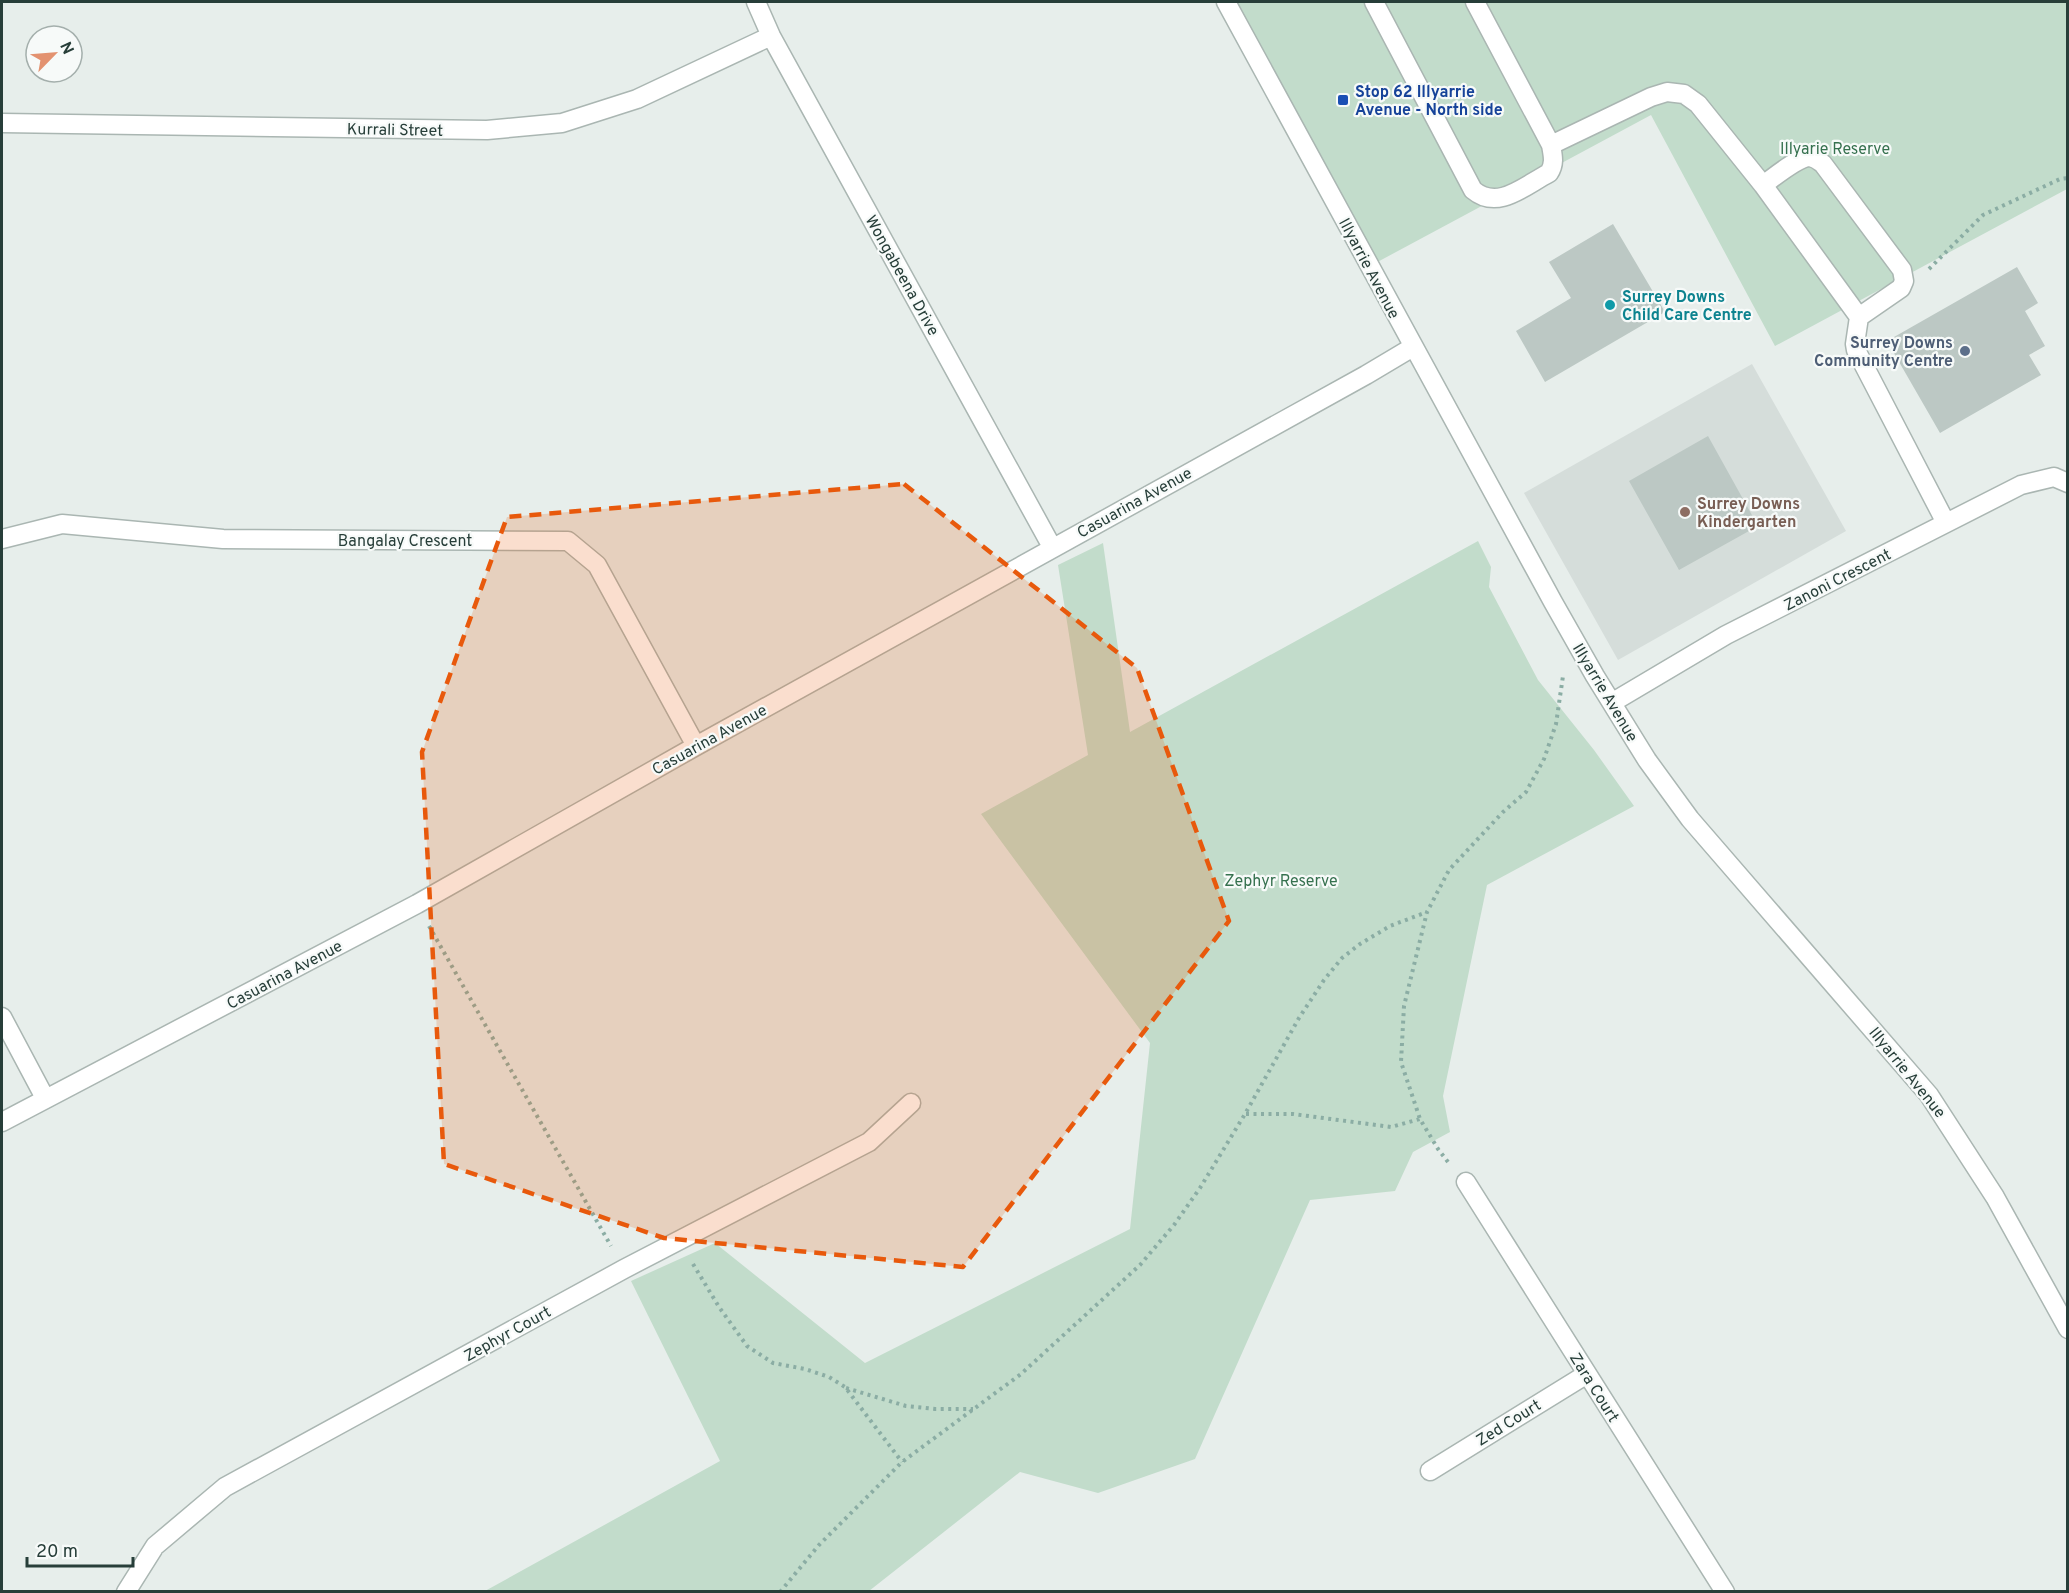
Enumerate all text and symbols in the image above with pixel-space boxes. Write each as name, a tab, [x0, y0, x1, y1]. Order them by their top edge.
north arrow	[24, 24, 84, 84]
text: N	[54, 39, 77, 58]
place label: Stop 62 Illyarrie Avenue - North side	[1355, 83, 1503, 121]
marker: Stop 62 Illyarrie Avenue - North side	[1336, 93, 1350, 107]
street label: Kurrali Street	[347, 120, 443, 142]
park label: Illyarie Reserve	[1780, 140, 1890, 160]
street label: Wongabeena Drive	[860, 212, 943, 340]
street label: Illyarrie Avenue	[1333, 215, 1403, 323]
place label: Surrey Downs Child Care Centre	[1622, 288, 1752, 326]
marker: Surrey Downs Child Care Centre	[1603, 298, 1617, 312]
place label: Surrey Downs Community Centre	[1814, 334, 1953, 372]
marker: Surrey Downs Community Centre	[1958, 344, 1972, 358]
street label: Casuarina Avenue	[1074, 464, 1196, 544]
place label: Surrey Downs Kindergarten	[1697, 495, 1800, 533]
marker: Surrey Downs Kindergarten	[1678, 505, 1692, 519]
street label: Bangalay Crescent	[338, 532, 472, 552]
street label: Zanoni Crescent	[1781, 545, 1895, 616]
street label: Illyarrie Avenue	[1567, 640, 1642, 746]
street label: Casuarina Avenue	[649, 701, 771, 781]
park label: Zephyr Reserve	[1224, 872, 1338, 892]
street label: Casuarina Avenue	[224, 937, 346, 1015]
street label: Illyarrie Avenue	[1864, 1024, 1949, 1123]
street label: Zephyr Court	[461, 1303, 555, 1367]
street label: Zara Court	[1564, 1350, 1622, 1426]
street label: Zed Court	[1473, 1396, 1545, 1451]
scale bar	[27, 1530, 134, 1568]
text: 20 m	[36, 1541, 78, 1564]

